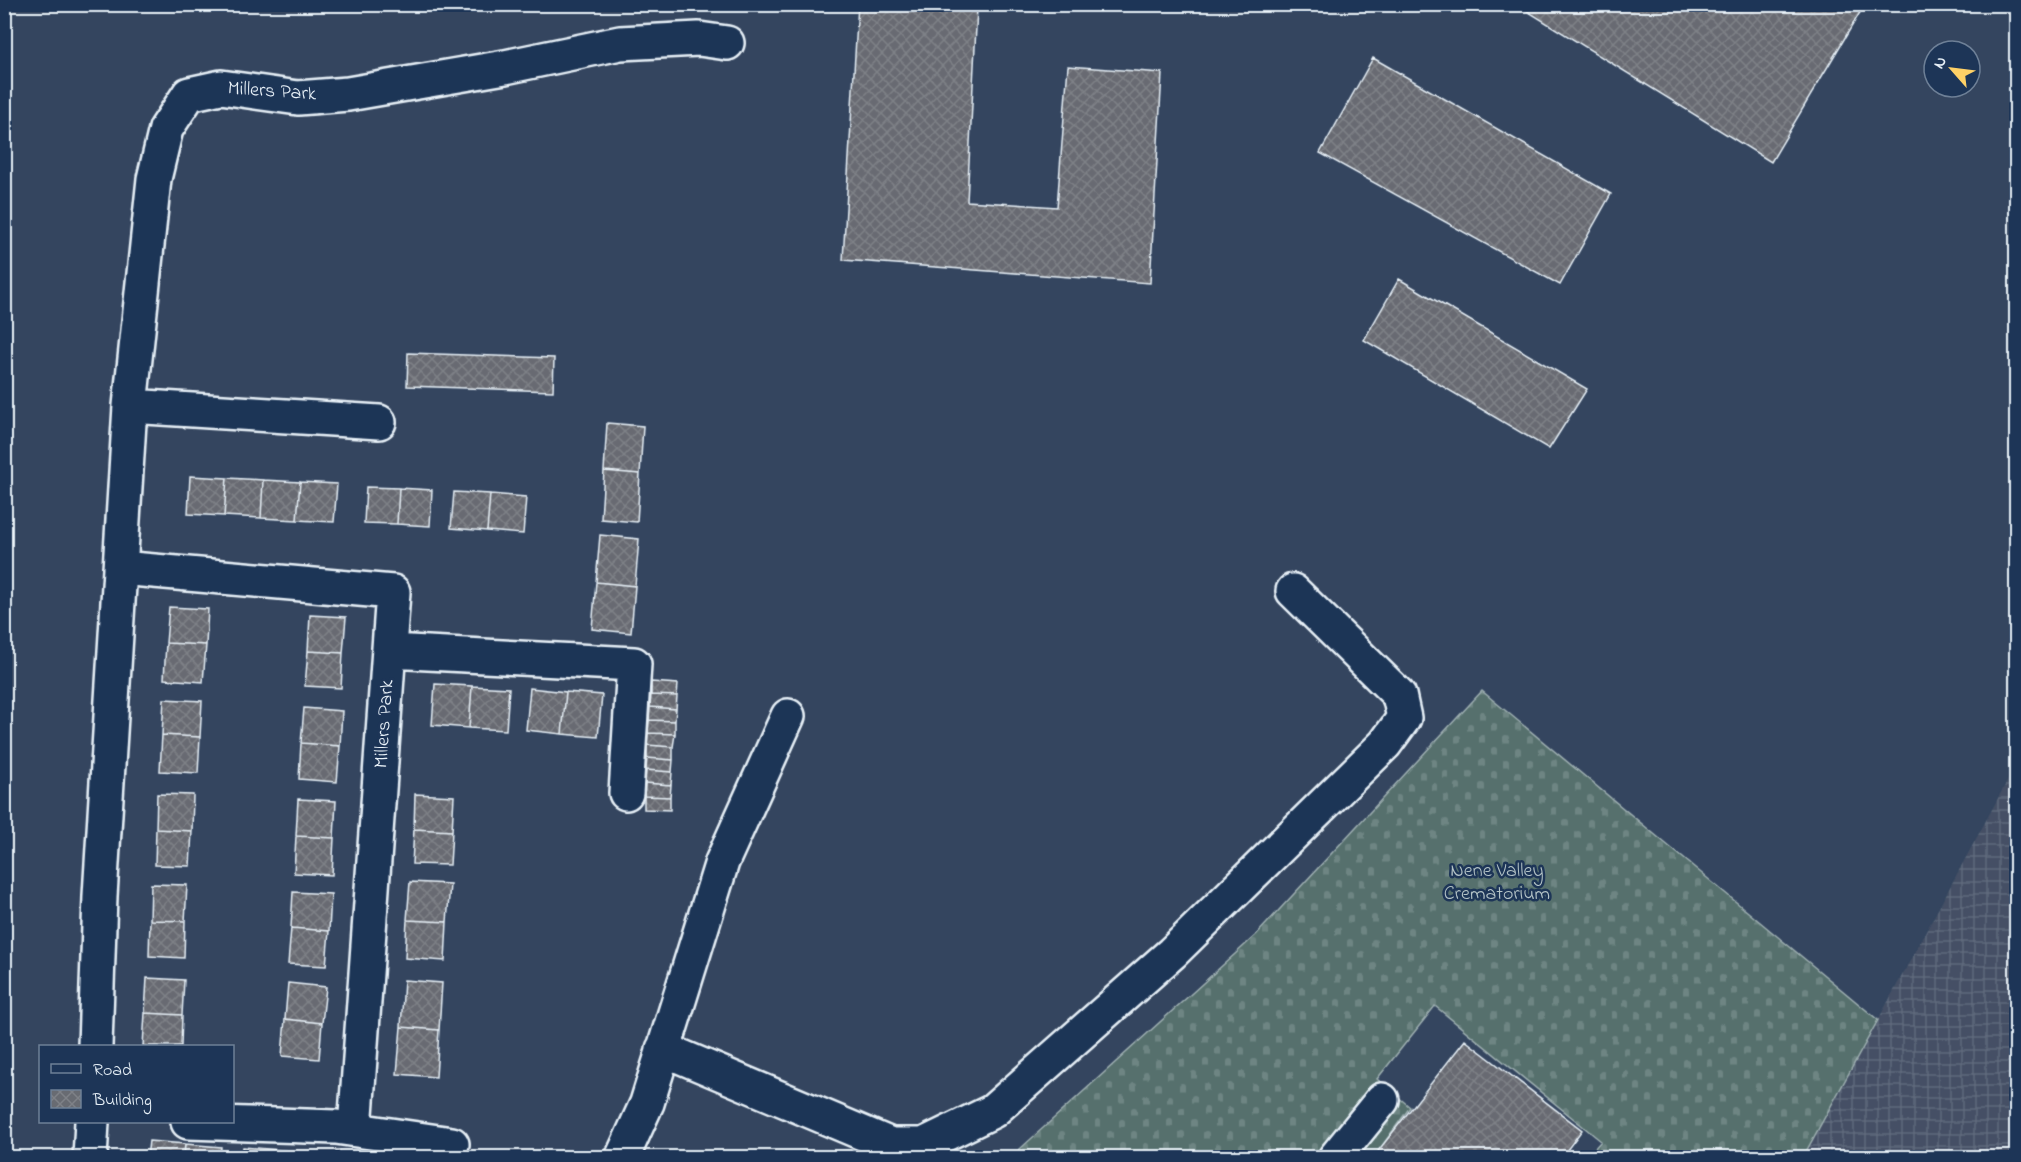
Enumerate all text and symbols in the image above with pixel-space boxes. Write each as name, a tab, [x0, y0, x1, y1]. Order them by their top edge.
north arrow	[1922, 39, 1982, 99]
text: N	[1927, 52, 1954, 73]
street label: Millers Park	[227, 74, 318, 110]
street label: Millers Park	[367, 678, 403, 769]
park label: Nene Valley Crematorium	[1444, 857, 1550, 909]
legend	[39, 1045, 234, 1123]
text: Road	[93, 1058, 132, 1084]
text: Building	[92, 1088, 152, 1115]

